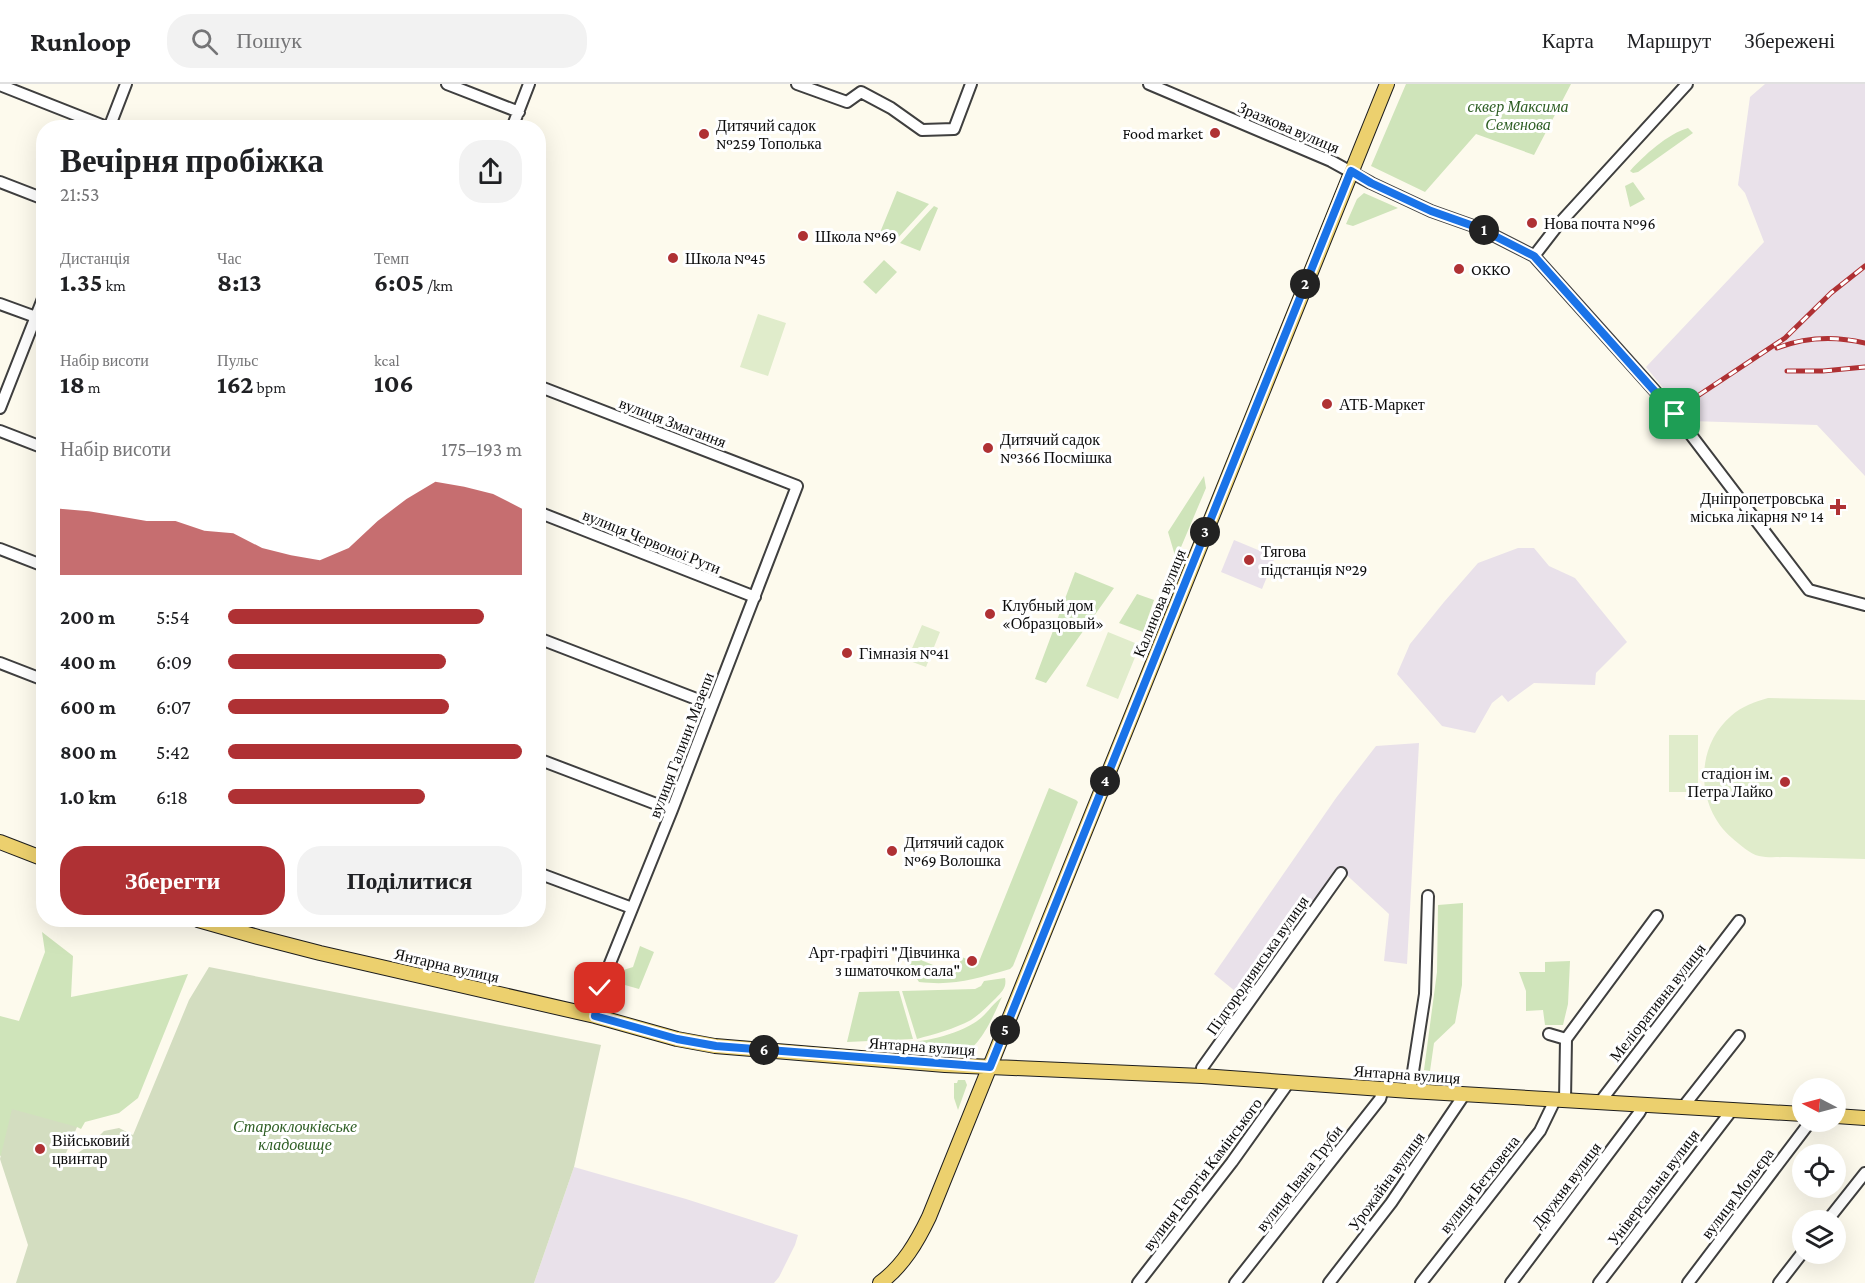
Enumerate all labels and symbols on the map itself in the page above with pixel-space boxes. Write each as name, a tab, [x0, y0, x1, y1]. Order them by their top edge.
street label: Зразкова вулиця	[1235, 98, 1343, 158]
park label: сквер Максима Семенова	[1468, 98, 1568, 133]
place label: Дитячий садок №259 Тополька	[716, 117, 822, 152]
place label: Food market	[1122, 125, 1204, 142]
marker: Food market	[1208, 126, 1222, 140]
marker: Дитячий садок №259 Тополька	[697, 127, 711, 141]
pin: 1	[1469, 215, 1499, 245]
place label: Нова почта №96	[1544, 215, 1656, 232]
marker: Нова почта №96	[1525, 216, 1539, 230]
place label: Школа №69	[815, 228, 897, 245]
marker: Школа №69	[796, 229, 810, 243]
place label: Школа №45	[685, 250, 766, 267]
marker: Школа №45	[666, 251, 680, 265]
place label: OKKO	[1471, 261, 1511, 278]
marker: OKKO	[1452, 262, 1466, 276]
pin: 2	[1290, 269, 1320, 299]
pin	[1649, 388, 1700, 439]
street label: вулиця Змагання	[617, 394, 729, 452]
place label: АТБ-Маркет	[1339, 396, 1425, 414]
marker: АТБ-Маркет	[1320, 397, 1334, 411]
place label: Дитячий садок №366 Посмішка	[1000, 431, 1112, 466]
marker: Дитячий садок №366 Посмішка	[981, 441, 995, 455]
place label: Дніпропетровська міська лікарня № 14	[1690, 490, 1824, 526]
marker: Дніпропетровська міська лікарня № 14	[1829, 498, 1847, 516]
street label: вулиця Червоної Рути	[580, 506, 724, 578]
pin: 3	[1190, 517, 1220, 547]
place label: Тягова пiдстанцiя №29	[1261, 543, 1367, 579]
street label: Калинова вулиця	[1130, 546, 1190, 660]
marker: Тягова пiдстанцiя №29	[1242, 553, 1256, 567]
place label: Клубный дом «Образцовый»	[1002, 597, 1104, 633]
marker: Клубный дом «Образцовый»	[983, 607, 997, 621]
place label: Гімназія №41	[859, 645, 949, 662]
marker: Гімназія №41	[840, 646, 854, 660]
street label: вулиця Галини Мазепи	[646, 670, 718, 821]
place label: стадіон ім. Петра Лайко	[1688, 765, 1773, 801]
pin: 4	[1090, 766, 1120, 796]
marker: стадіон ім. Петра Лайко	[1778, 775, 1792, 789]
place label: Дитячий садок №69 Волошка	[904, 834, 1004, 869]
marker: Дитячий садок №69 Волошка	[885, 844, 899, 858]
street label: Підгороднянська вулиця	[1203, 892, 1313, 1038]
street label: Меліоративна вулиця	[1606, 940, 1710, 1065]
place label: Арт-графіті "Дівчинка з шматочком сала"	[808, 944, 960, 979]
street label: Янтарна вулиця	[393, 945, 502, 987]
marker: Арт-графіті "Дівчинка з шматочком сала"	[965, 954, 979, 968]
pin	[574, 962, 625, 1013]
pin: 5	[990, 1015, 1020, 1045]
street label: Янтарна вулиця	[868, 1034, 977, 1060]
pin: 6	[749, 1035, 779, 1065]
street label: Янтарна вулиця	[1353, 1062, 1462, 1088]
north arrow	[1792, 1078, 1846, 1132]
street label: вулиця Георгія Камінського	[1139, 1095, 1266, 1254]
park label: Староклочківське кладовище	[233, 1118, 357, 1154]
street label: вулиця Івана Труби	[1253, 1122, 1347, 1235]
street label: Універсальна вулиця	[1604, 1125, 1704, 1249]
street label: Урожайна вулиця	[1345, 1128, 1429, 1234]
place label: Військовий цвинтар	[52, 1132, 130, 1168]
street label: вулиця Бетховена	[1436, 1132, 1523, 1237]
street label: Дружня вулиця	[1529, 1138, 1605, 1232]
marker: Військовий цвинтар	[33, 1142, 47, 1156]
street label: вулиця Мольєра	[1698, 1145, 1778, 1242]

